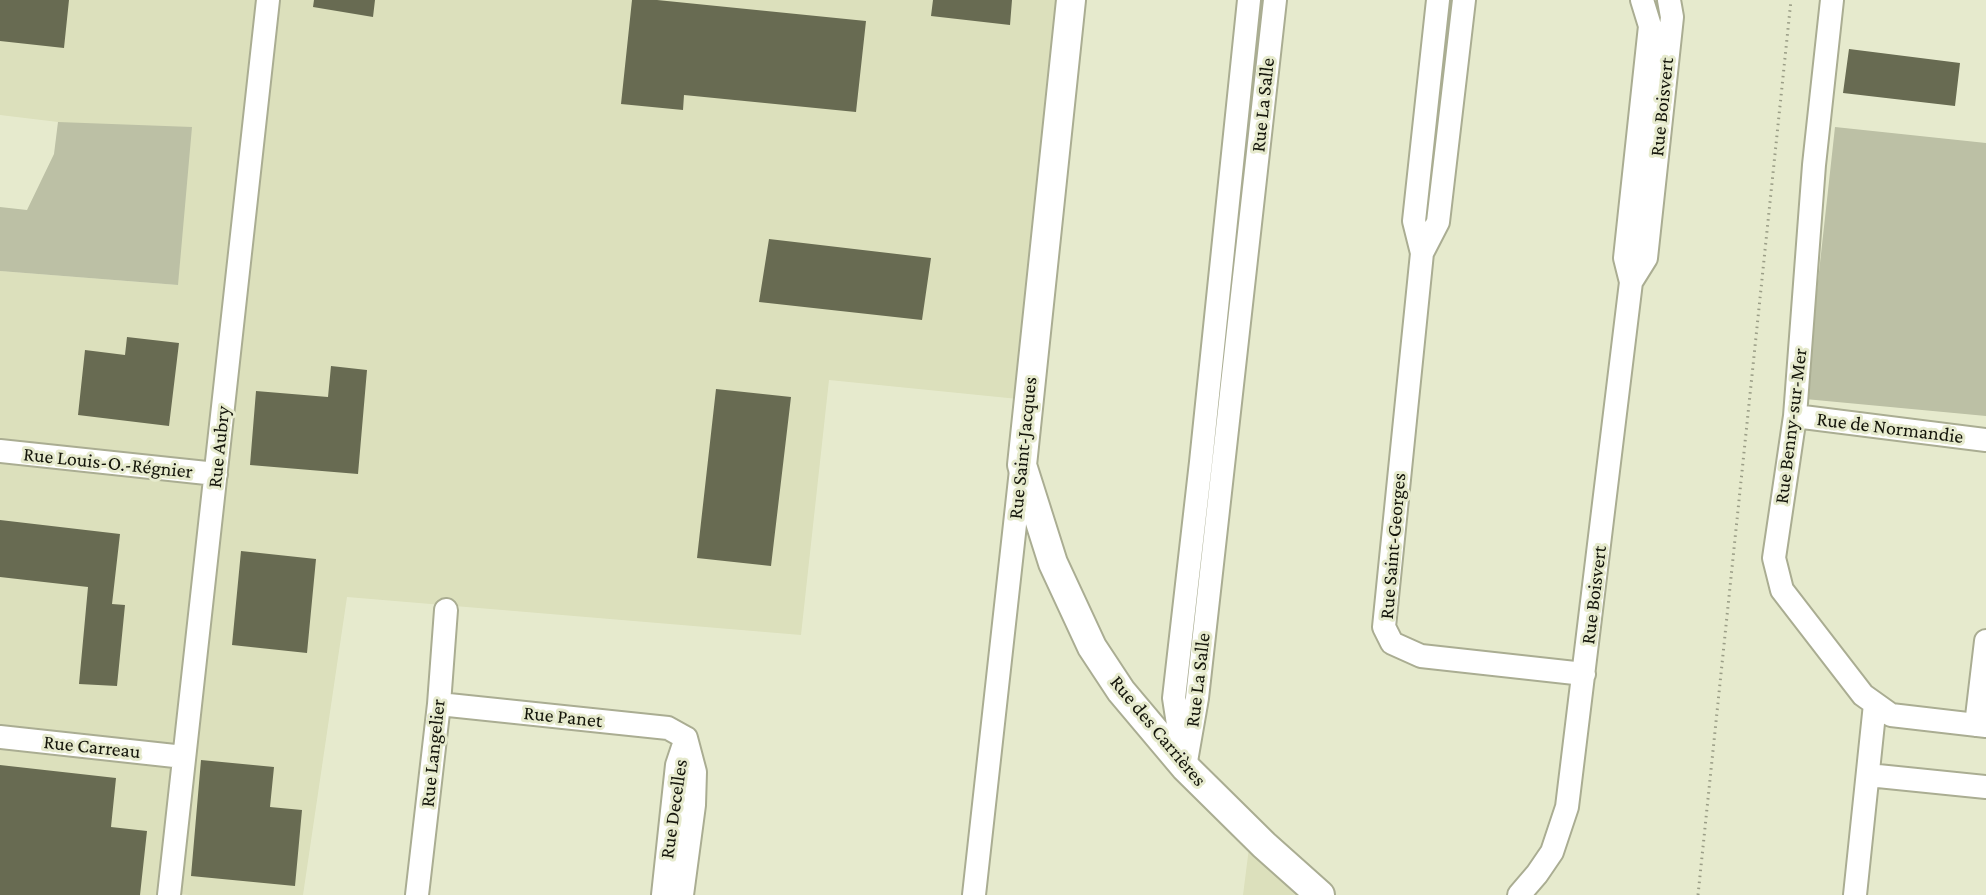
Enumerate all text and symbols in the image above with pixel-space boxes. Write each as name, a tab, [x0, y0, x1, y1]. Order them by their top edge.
street label: Rue Boisvert	[1645, 56, 1679, 158]
street label: Rue La Salle	[1246, 57, 1280, 153]
street label: Rue Benny-sur-Mer	[1770, 347, 1812, 505]
street label: Rue Saint-Jacques	[1004, 376, 1042, 520]
street label: Rue Aubry	[203, 405, 235, 489]
street label: Rue de Normandie	[1815, 407, 1965, 449]
street label: Rue Louis-O.-Régnier	[22, 442, 194, 484]
street label: Rue Saint-Georges	[1375, 472, 1411, 620]
street label: Rue Boisvert	[1576, 544, 1612, 646]
street label: Rue La Salle	[1180, 631, 1216, 729]
street label: Rue des Carrières	[1105, 671, 1211, 791]
street label: Rue Langelier	[415, 698, 451, 808]
street label: Rue Panet	[522, 701, 604, 733]
street label: Rue Carreau	[42, 730, 142, 764]
street label: Rue Decelles	[655, 758, 693, 860]

